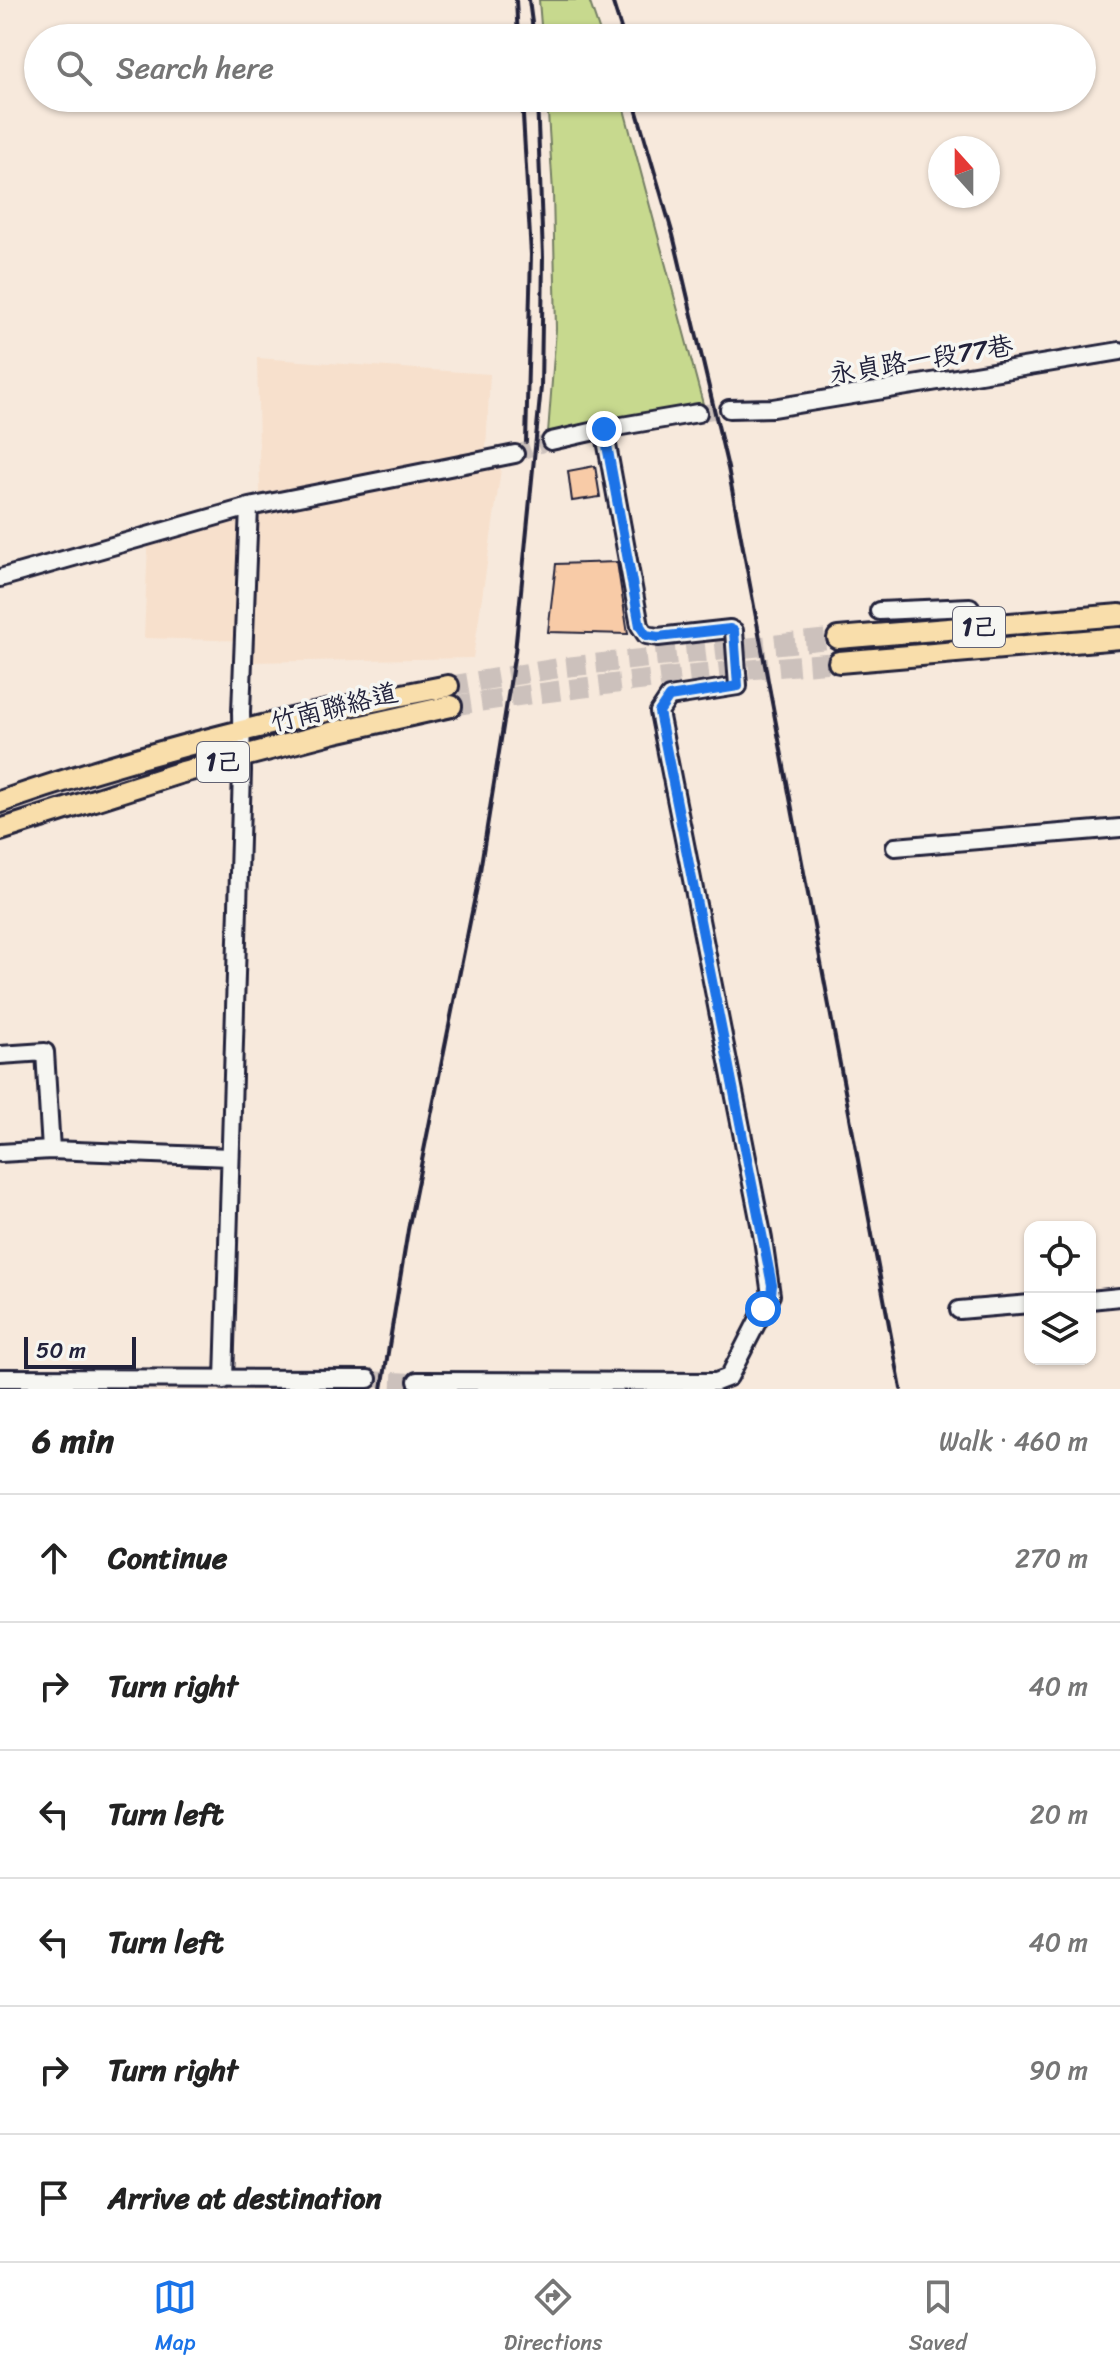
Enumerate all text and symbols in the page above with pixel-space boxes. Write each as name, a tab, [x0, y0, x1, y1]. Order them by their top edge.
search box	[24, 24, 1096, 112]
text: Search here	[116, 41, 274, 95]
icon: search	[52, 46, 96, 90]
north arrow	[928, 136, 1000, 208]
street label: 永貞路一段77巷	[826, 322, 1016, 396]
route end	[586, 411, 622, 447]
road number: 1己	[953, 607, 1005, 647]
street label: 竹南聯絡道	[265, 669, 403, 745]
road number: 1己	[197, 742, 249, 782]
map controls	[1024, 1221, 1096, 1365]
button: locate	[1024, 1221, 1096, 1293]
route start	[745, 1291, 781, 1327]
button: layers	[1024, 1293, 1096, 1365]
text: 50 m	[36, 1331, 86, 1370]
scale bar	[24, 1333, 136, 1369]
text: 6 min	[32, 1411, 114, 1471]
text: Walk · 460 m	[939, 1418, 1088, 1464]
text: Continue	[108, 1531, 227, 1585]
text: 270 m	[1015, 1535, 1088, 1581]
icon: ahead	[32, 1536, 76, 1580]
text: Turn right	[108, 1659, 238, 1713]
text: 40 m	[1029, 1663, 1088, 1709]
icon: right	[32, 1664, 76, 1708]
text: Turn left	[108, 1787, 224, 1841]
text: 20 m	[1030, 1791, 1088, 1837]
icon: left	[32, 1792, 76, 1836]
text: Turn left	[108, 1915, 224, 1969]
text: 40 m	[1029, 1919, 1088, 1965]
icon: left	[32, 1920, 76, 1964]
text: Turn right	[108, 2043, 238, 2097]
text: 90 m	[1029, 2047, 1088, 2093]
icon: right	[32, 2048, 76, 2092]
text: Arrive at destination	[108, 2171, 382, 2225]
icon: arrive	[32, 2176, 76, 2220]
tab: Map	[153, 2275, 197, 2362]
tab: Directions	[504, 2275, 602, 2362]
tab: Saved	[909, 2275, 967, 2362]

